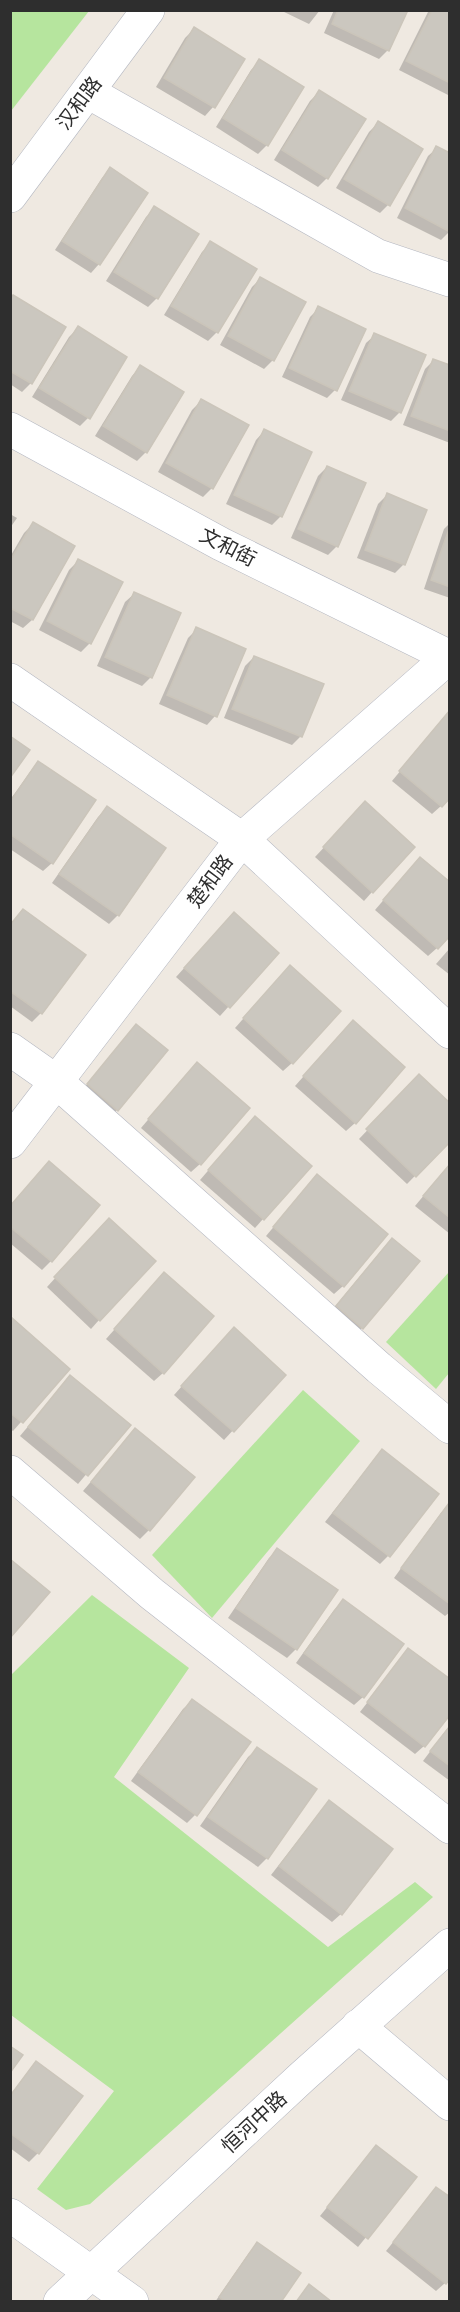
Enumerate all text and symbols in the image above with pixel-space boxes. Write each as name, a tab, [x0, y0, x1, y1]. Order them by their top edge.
street label: 汉和路	[51, 72, 107, 134]
street label: 文和街	[196, 523, 260, 571]
street label: 楚和路	[182, 850, 238, 912]
street label: 恒河中路	[217, 2086, 291, 2158]

